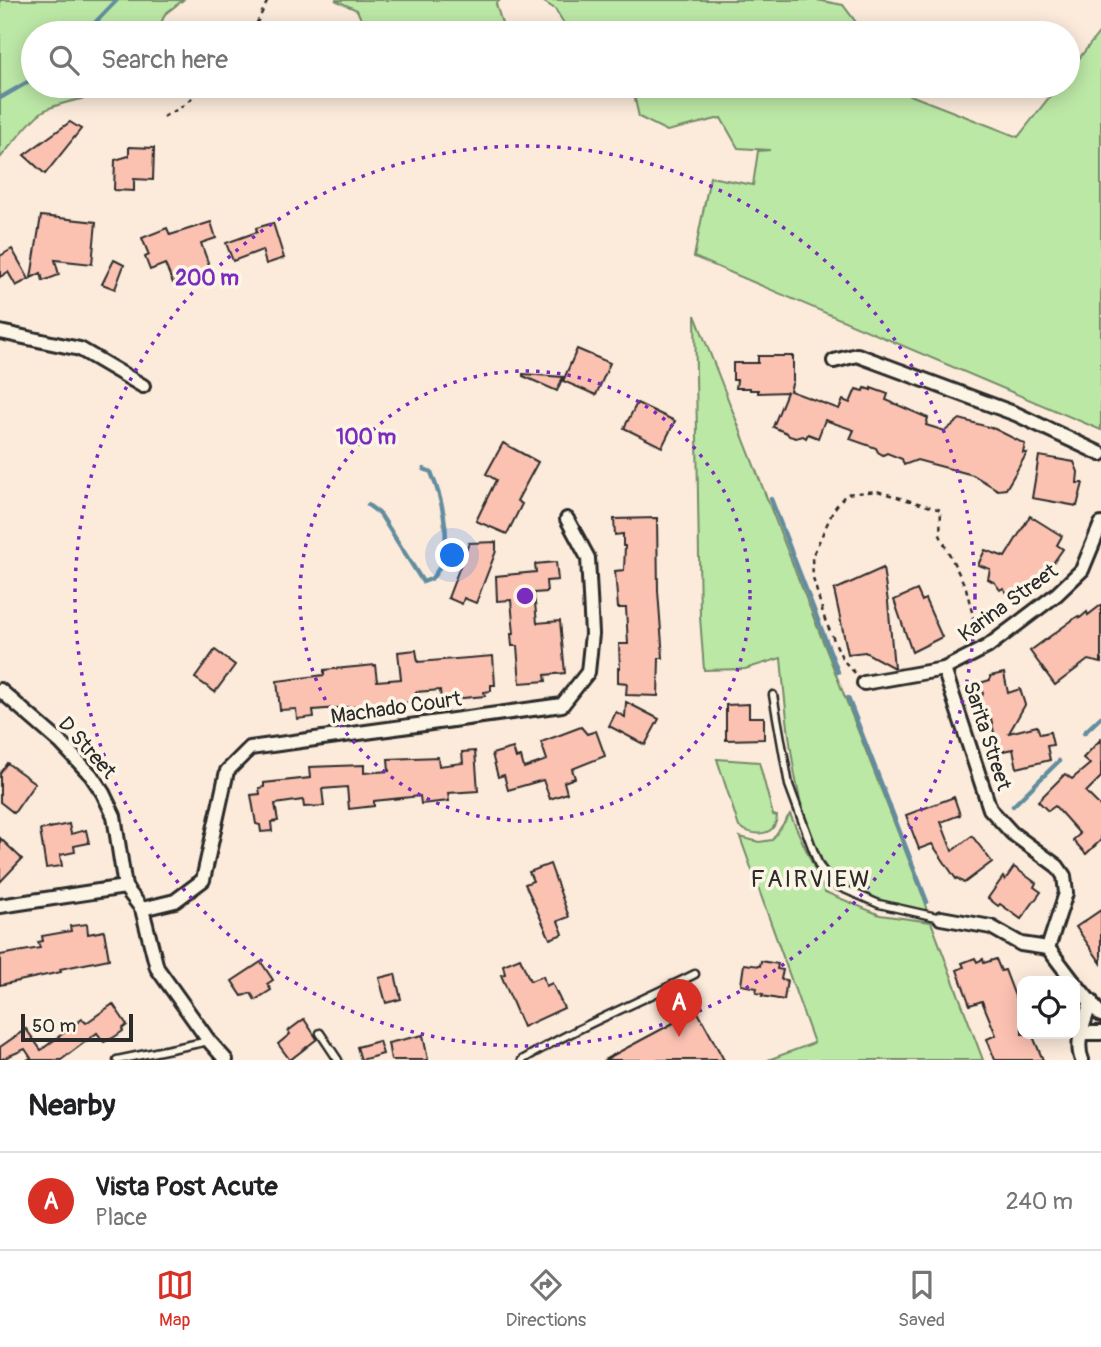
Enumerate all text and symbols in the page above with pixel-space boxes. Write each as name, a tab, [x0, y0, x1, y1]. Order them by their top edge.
search box	[21, 21, 1080, 98]
icon: search	[45, 41, 83, 79]
text: Search here	[101, 44, 228, 76]
text: 200 m	[175, 265, 239, 292]
text: 100 m	[336, 424, 396, 451]
your location	[435, 538, 469, 572]
street label: Karina Street	[953, 557, 1064, 648]
centre of rings	[513, 584, 537, 608]
street label: Sarita Street	[957, 678, 1017, 794]
street label: Machado Court	[329, 685, 464, 731]
street label: D Street	[52, 711, 122, 785]
district label: FAIRVIEW	[751, 865, 871, 894]
map controls	[1017, 976, 1080, 1039]
button: locate	[1017, 976, 1080, 1039]
pin: A	[656, 979, 702, 1037]
scale bar	[21, 1011, 133, 1043]
text: 50 m	[32, 1014, 76, 1038]
text: Nearby	[28, 1087, 115, 1124]
text: Vista Post Acute	[95, 1171, 278, 1203]
text: A	[44, 1187, 58, 1216]
text: 240 m	[1006, 1187, 1073, 1216]
text: Place	[95, 1203, 147, 1232]
tab: Map	[156, 1266, 194, 1332]
tab: Directions	[506, 1266, 586, 1332]
tab: Saved	[898, 1266, 945, 1332]

